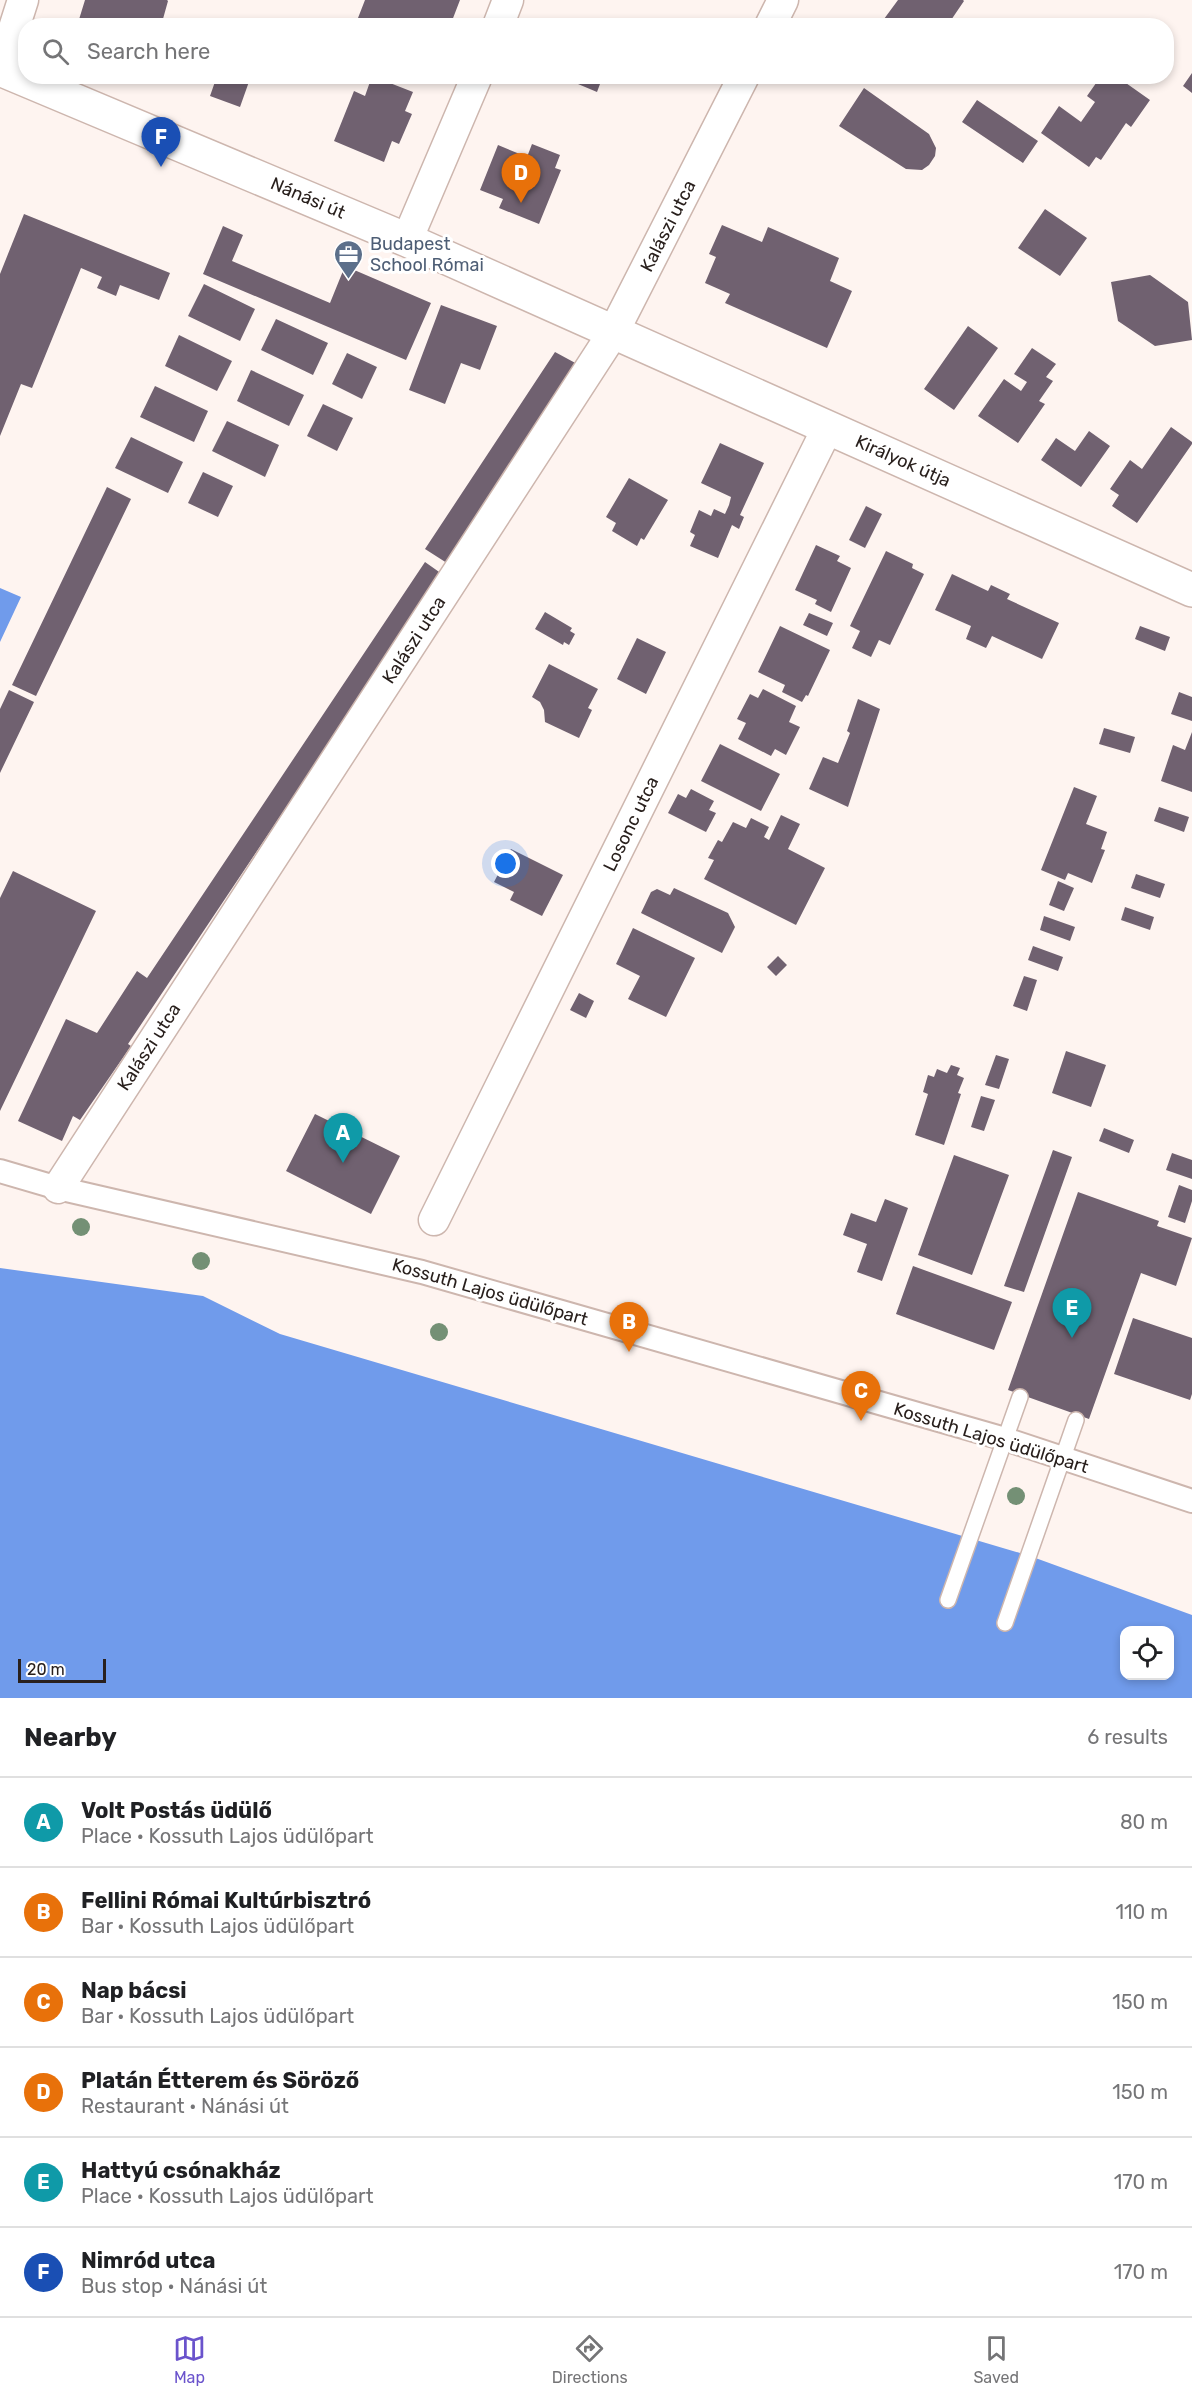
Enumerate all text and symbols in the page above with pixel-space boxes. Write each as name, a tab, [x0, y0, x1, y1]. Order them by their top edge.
search box	[18, 18, 1174, 84]
icon: search	[39, 35, 72, 68]
text: Search here	[87, 38, 210, 65]
pin: F	[142, 118, 180, 167]
pin: D	[502, 154, 540, 203]
street label: Nánási út	[267, 172, 349, 224]
street label: Kalászi utca	[636, 177, 700, 275]
place label: Budapest School Római	[370, 233, 484, 276]
office icon: Budapest School Római	[333, 238, 365, 280]
street label: Királyok útja	[852, 430, 954, 492]
street label: Kalászi utca	[378, 592, 450, 688]
street label: Losonc utca	[599, 773, 663, 875]
your location	[491, 849, 520, 878]
street label: Kalászi utca	[113, 999, 185, 1095]
pin: A	[324, 1114, 362, 1163]
street label: Kossuth Lajos üdülőpart	[390, 1254, 590, 1330]
pin: E	[1052, 1288, 1092, 1338]
pin: B	[610, 1302, 648, 1352]
pin: C	[842, 1372, 880, 1421]
street label: Kossuth Lajos üdülőpart	[891, 1398, 1091, 1478]
map controls	[1120, 1626, 1174, 1680]
button: locate	[1120, 1626, 1174, 1680]
scale bar	[18, 1656, 106, 1684]
text: 20 m	[27, 1660, 65, 1679]
text: Nearby	[24, 1722, 117, 1753]
text: 6 results	[1087, 1725, 1168, 1749]
text: Volt Postás üdülő	[81, 1797, 272, 1824]
text: A	[36, 1810, 51, 1834]
text: 80 m	[1120, 1810, 1168, 1834]
text: Place · Kossuth Lajos üdülőpart	[81, 1824, 374, 1848]
text: Fellini Római Kultúrbisztró	[81, 1887, 371, 1914]
text: B	[36, 1900, 51, 1924]
text: 110 m	[1116, 1900, 1168, 1924]
text: Bar · Kossuth Lajos üdülőpart	[81, 1914, 354, 1938]
text: Nap bácsi	[81, 1977, 187, 2004]
text: C	[36, 1990, 51, 2014]
text: 150 m	[1112, 1990, 1168, 2014]
text: Bar · Kossuth Lajos üdülőpart	[81, 2004, 354, 2028]
text: Platán Étterem és Söröző	[81, 2067, 359, 2094]
text: D	[36, 2080, 51, 2104]
text: 150 m	[1112, 2080, 1168, 2104]
text: Restaurant · Nánási út	[81, 2094, 289, 2118]
text: Hattyú csónakház	[81, 2157, 281, 2184]
text: E	[37, 2170, 50, 2194]
text: 170 m	[1114, 2170, 1168, 2194]
text: Place · Kossuth Lajos üdülőpart	[81, 2184, 374, 2208]
text: Nimród utca	[81, 2247, 216, 2274]
text: F	[37, 2260, 50, 2284]
text: 170 m	[1114, 2260, 1168, 2284]
text: Bus stop · Nánási út	[81, 2274, 267, 2298]
tab: Map	[173, 2332, 206, 2387]
tab: Directions	[552, 2332, 628, 2387]
tab: Saved	[973, 2332, 1019, 2387]

